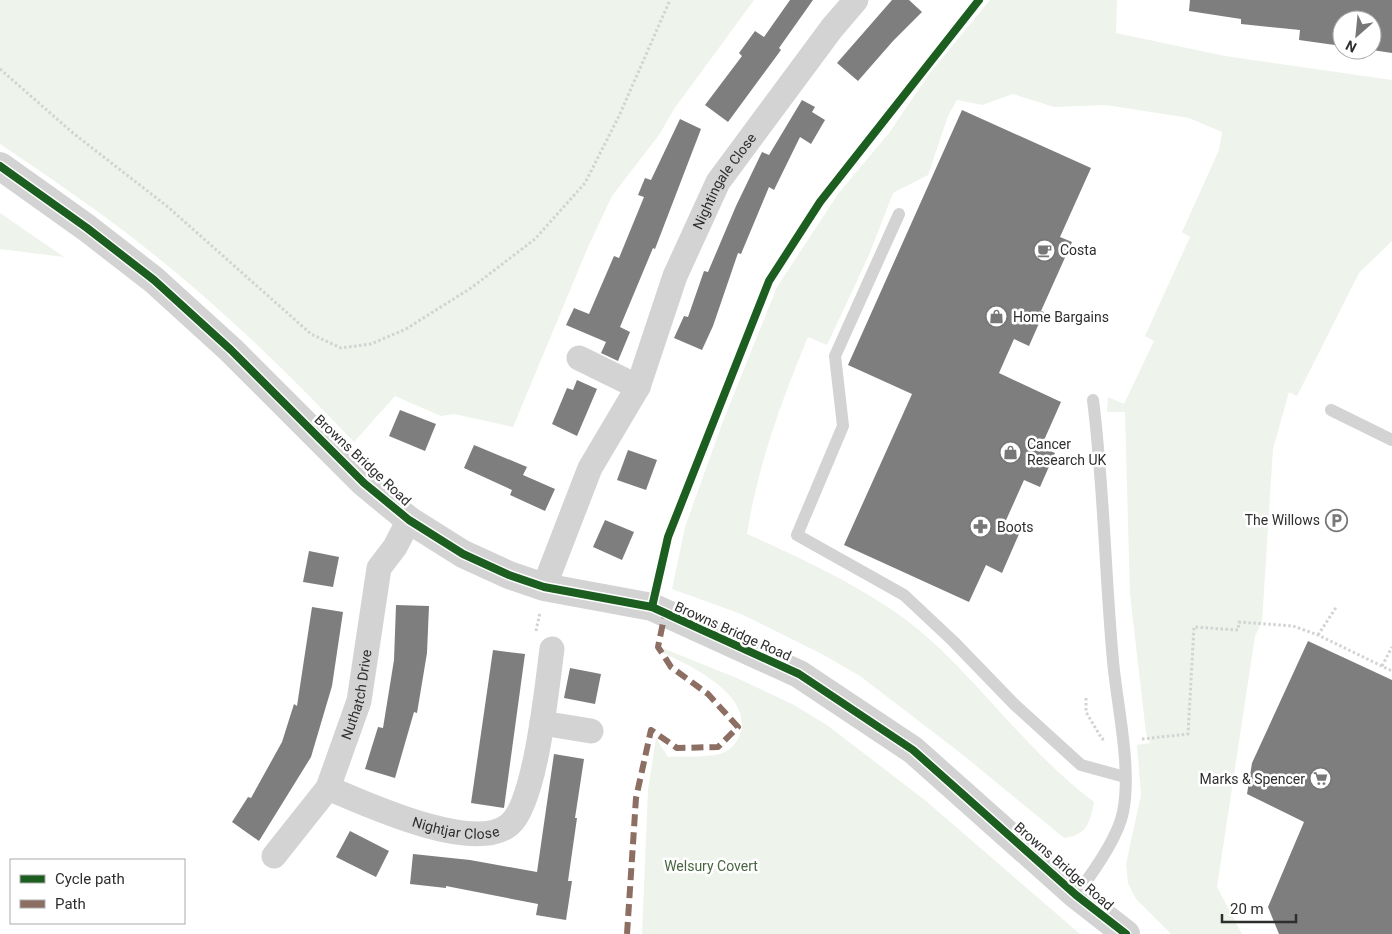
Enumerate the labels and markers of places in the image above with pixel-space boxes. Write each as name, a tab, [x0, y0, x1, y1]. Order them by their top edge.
cafe icon: Costa	[1032, 238, 1056, 262]
place label: Costa	[1060, 242, 1097, 258]
shop icon: Home Bargains	[985, 305, 1009, 329]
place label: Home Bargains	[1013, 309, 1109, 325]
place label: Cancer Research UK	[1027, 436, 1107, 468]
shop icon: Cancer Research UK	[999, 440, 1023, 464]
parking icon: The Willows	[1324, 508, 1348, 532]
place label: The Willows	[1245, 512, 1320, 528]
pharmacy icon: Boots	[969, 515, 993, 539]
place label: Boots	[997, 519, 1034, 535]
supermarket icon: Marks & Spencer	[1309, 767, 1333, 791]
place label: Marks & Spencer	[1200, 771, 1305, 787]

